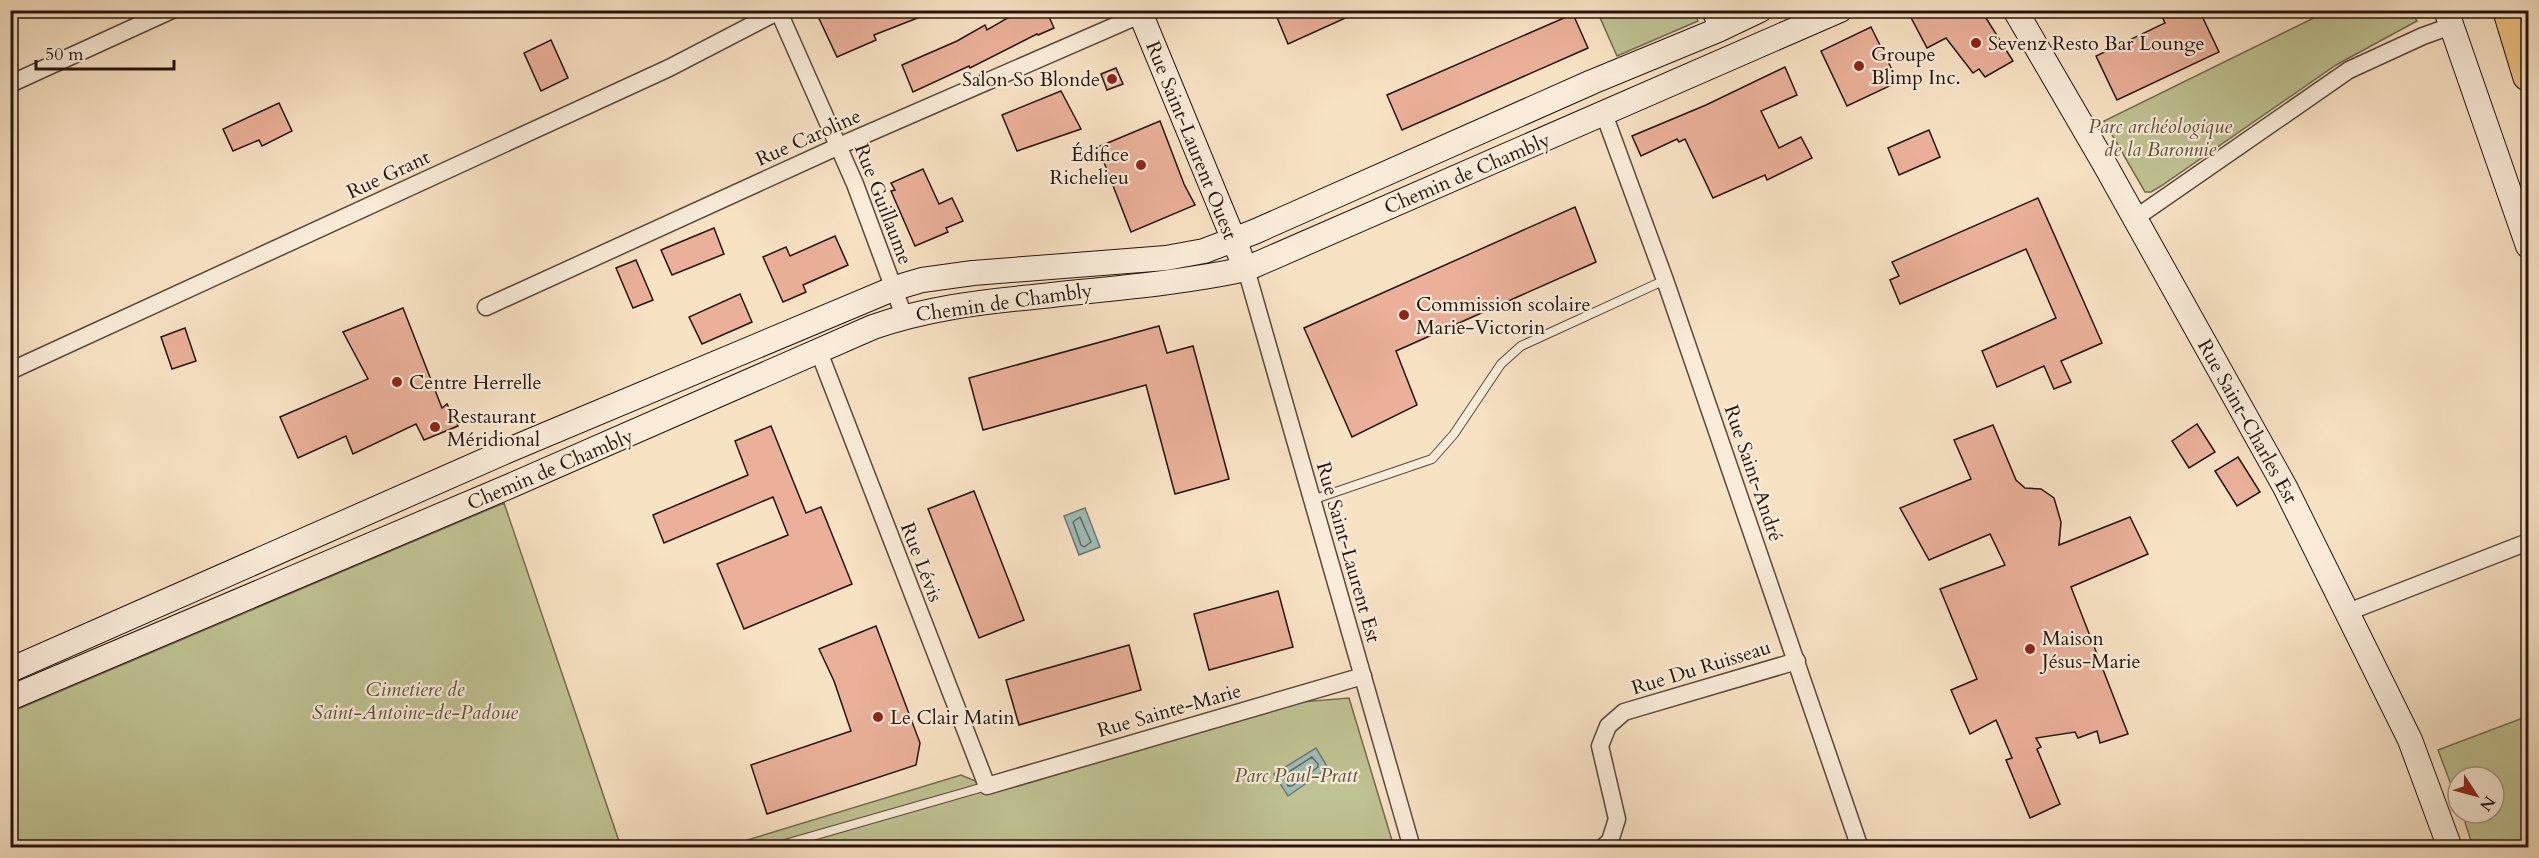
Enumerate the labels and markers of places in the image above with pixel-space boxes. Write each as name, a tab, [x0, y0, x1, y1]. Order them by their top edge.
place label: Sevenz Resto Bar Lounge	[1988, 30, 2205, 57]
marker: Sevenz Resto Bar Lounge	[1969, 36, 1983, 50]
place label: Groupe Blimp Inc.	[1871, 41, 1961, 91]
marker: Groupe Blimp Inc.	[1852, 59, 1866, 73]
place label: Salon So Blonde	[962, 66, 1100, 93]
marker: Salon So Blonde	[1105, 72, 1119, 86]
place label: Édifice Richelieu	[1050, 141, 1129, 191]
marker: Édifice Richelieu	[1134, 158, 1148, 172]
place label: Commission scolaire Marie-Victorin	[1416, 291, 1590, 341]
marker: Commission scolaire Marie-Victorin	[1397, 308, 1411, 322]
place label: Centre Herrelle	[409, 369, 542, 396]
marker: Centre Herrelle	[390, 375, 404, 389]
place label: Restaurant Méridional	[447, 403, 540, 453]
marker: Restaurant Méridional	[428, 420, 442, 434]
place label: Maison Jésus-Marie	[2039, 625, 2141, 675]
marker: Maison Jésus-Marie	[2023, 642, 2037, 656]
place label: Le Clair Matin	[890, 704, 1015, 731]
marker: Le Clair Matin	[871, 710, 885, 724]

